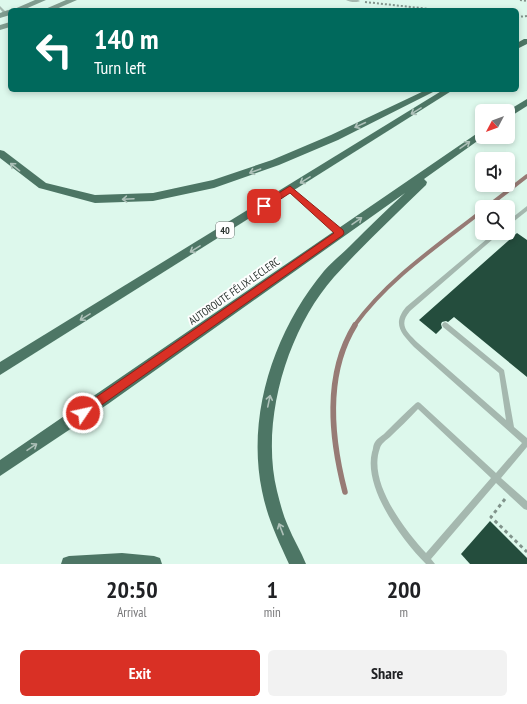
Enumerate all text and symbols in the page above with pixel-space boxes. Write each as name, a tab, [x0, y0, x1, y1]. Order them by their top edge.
text: 140 m	[94, 20, 158, 57]
icon: left	[28, 24, 80, 76]
text: Turn left	[94, 56, 146, 79]
north arrow	[475, 104, 515, 144]
map controls	[475, 104, 515, 240]
one-way arrow	[410, 107, 422, 115]
one-way arrow	[355, 122, 367, 129]
one-way arrow	[459, 141, 470, 149]
button: sound	[475, 152, 515, 192]
one-way arrow	[9, 162, 20, 171]
one-way arrow	[249, 168, 261, 176]
one-way arrow	[299, 176, 311, 184]
pin	[247, 189, 281, 223]
one-way arrow	[122, 195, 135, 203]
icon: arrive	[253, 195, 275, 217]
button: search	[475, 200, 515, 240]
one-way arrow	[352, 217, 363, 225]
road number: 40	[216, 222, 234, 238]
one-way arrow	[189, 245, 201, 253]
street label: AUTOROUTE FÉLIX-LECLERC	[186, 254, 282, 328]
one-way arrow	[79, 314, 91, 322]
position arrow	[62, 392, 104, 434]
one-way arrow	[265, 395, 273, 408]
one-way arrow	[27, 443, 38, 451]
one-way arrow	[276, 523, 284, 535]
text: 20:50	[106, 574, 158, 605]
text: 1	[266, 574, 278, 605]
text: 200	[387, 574, 421, 605]
text: Arrival	[117, 604, 147, 621]
text: min	[264, 604, 281, 621]
text: m	[400, 604, 408, 621]
button: Exit	[20, 650, 260, 696]
button: Share	[268, 650, 507, 696]

